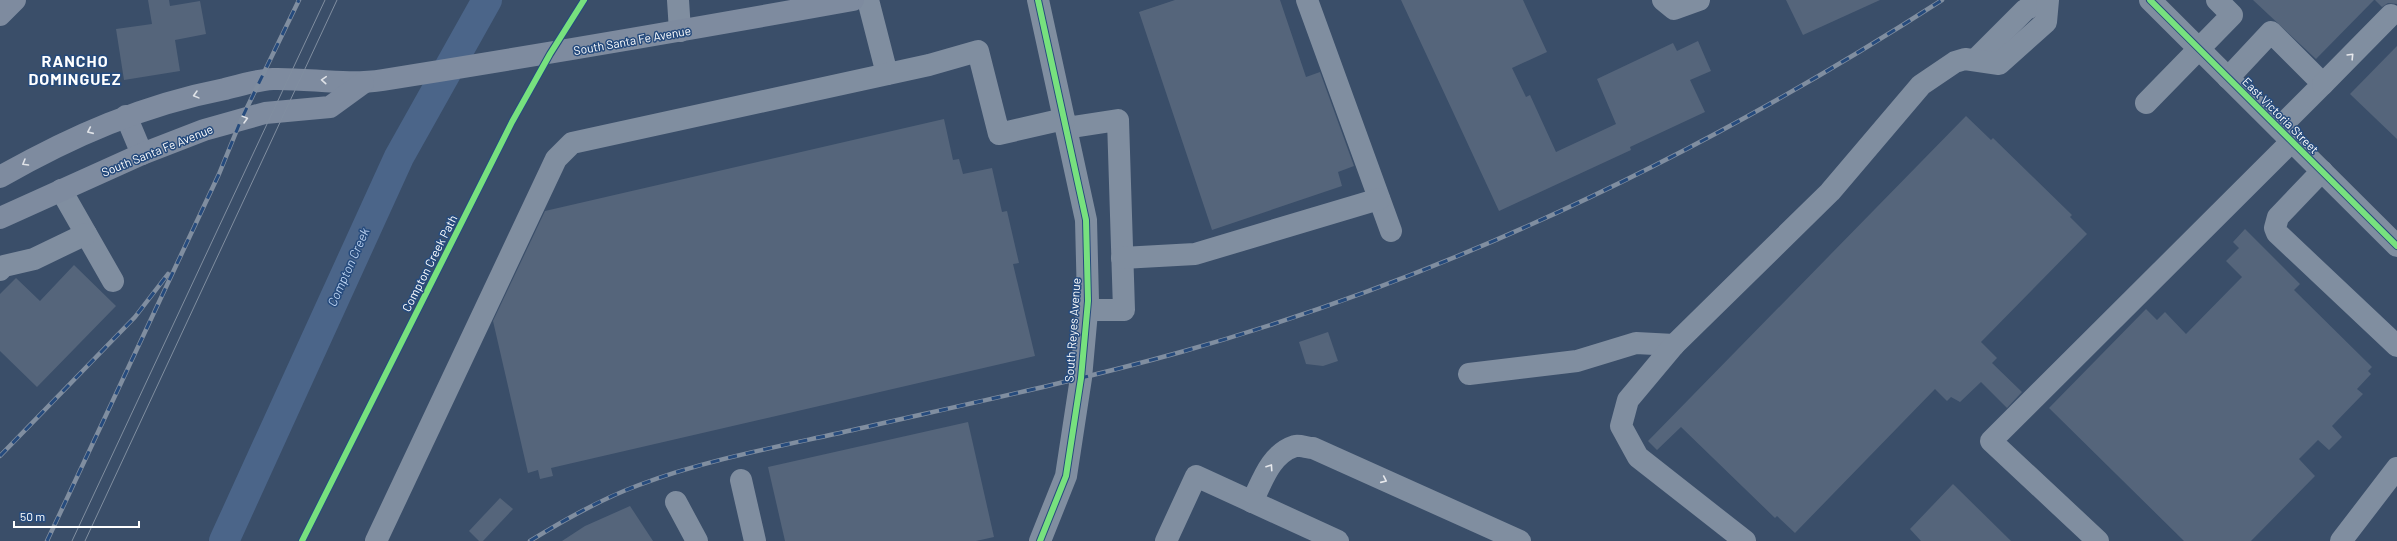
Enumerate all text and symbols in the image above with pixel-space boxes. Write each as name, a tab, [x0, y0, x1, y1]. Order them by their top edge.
street label: South Santa Fe Avenue	[572, 23, 692, 57]
district label: RANCHO DOMINGUEZ	[28, 51, 122, 88]
one-way arrow	[2346, 53, 2354, 61]
street label: East Victoria Street	[2240, 74, 2322, 156]
one-way arrow	[321, 76, 327, 85]
one-way arrow	[192, 90, 199, 99]
one-way arrow	[241, 115, 248, 124]
street label: South Santa Fe Avenue	[99, 121, 215, 179]
one-way arrow	[86, 126, 94, 134]
one-way arrow	[22, 159, 29, 166]
street label: Compton Creek Path	[399, 212, 459, 314]
water label: Compton Creek	[324, 225, 373, 309]
street label: South Reyes Avenue	[1061, 277, 1083, 383]
one-way arrow	[1265, 465, 1272, 472]
one-way arrow	[1380, 475, 1387, 483]
scale bar	[14, 503, 139, 529]
text: 50 m	[20, 509, 45, 523]

